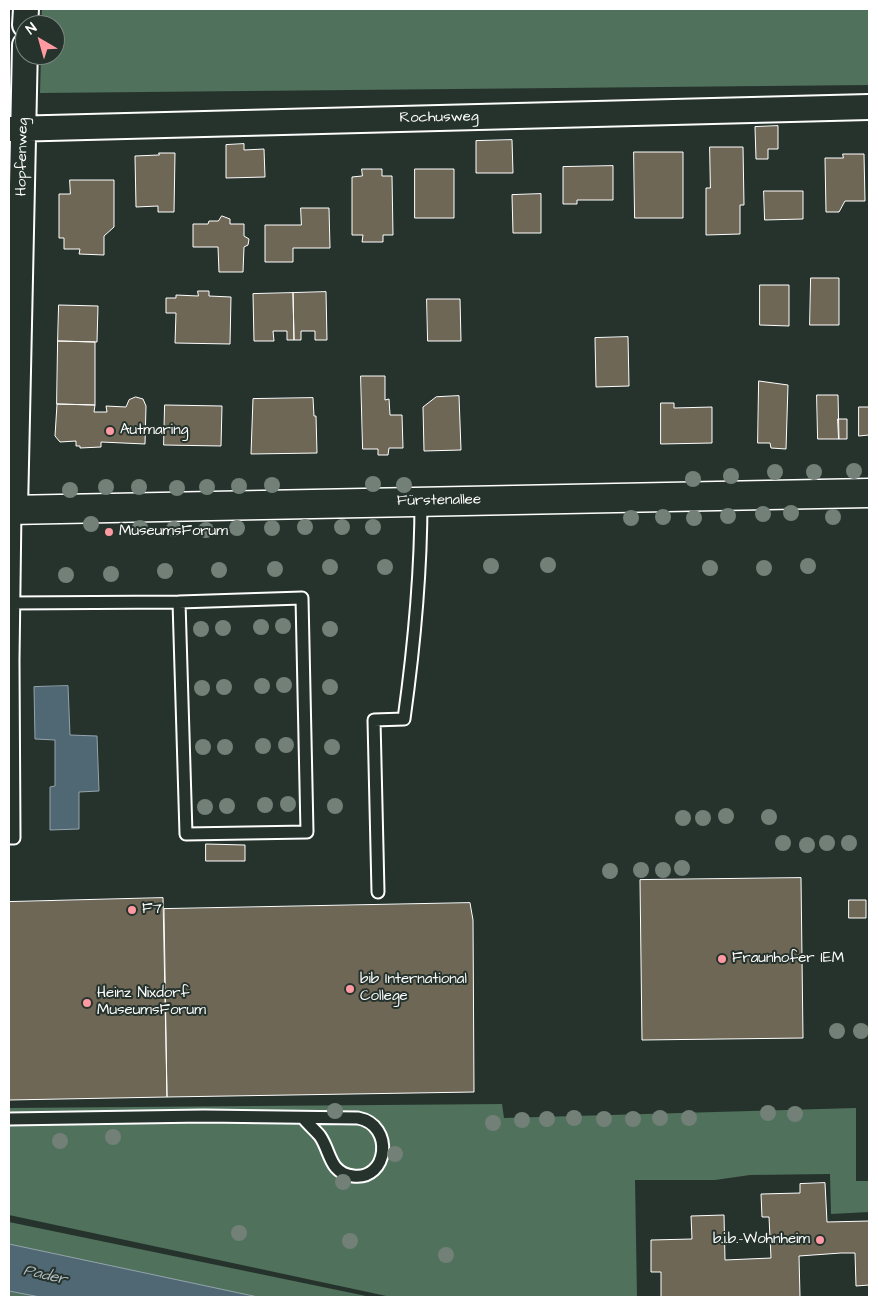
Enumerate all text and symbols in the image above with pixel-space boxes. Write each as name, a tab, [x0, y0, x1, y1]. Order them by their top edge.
north arrow	[15, 15, 65, 65]
text: N	[22, 18, 41, 40]
street label: Rochusweg	[399, 108, 479, 128]
street label: Hopfenweg	[13, 118, 33, 196]
place label: Autmaring	[120, 422, 188, 440]
marker: Autmaring	[104, 425, 116, 437]
street label: Fürstenallee	[397, 491, 481, 511]
place label: MuseumsForum	[119, 523, 228, 541]
marker: MuseumsForum	[103, 526, 115, 538]
place label: F7	[142, 901, 162, 919]
marker: F7	[126, 904, 138, 916]
place label: Fraunhofer IEM	[732, 950, 844, 968]
marker: Fraunhofer IEM	[716, 953, 728, 965]
place label: bib International College	[360, 971, 467, 1006]
marker: bib International College	[344, 983, 356, 995]
place label: Heinz Nixdorf MuseumsForum	[97, 985, 206, 1020]
marker: Heinz Nixdorf MuseumsForum	[81, 997, 93, 1009]
place label: b.i.b.-Wohnheim	[713, 1231, 810, 1249]
marker: b.i.b.-Wohnheim	[814, 1234, 826, 1246]
water label: Pader	[21, 1262, 69, 1290]

